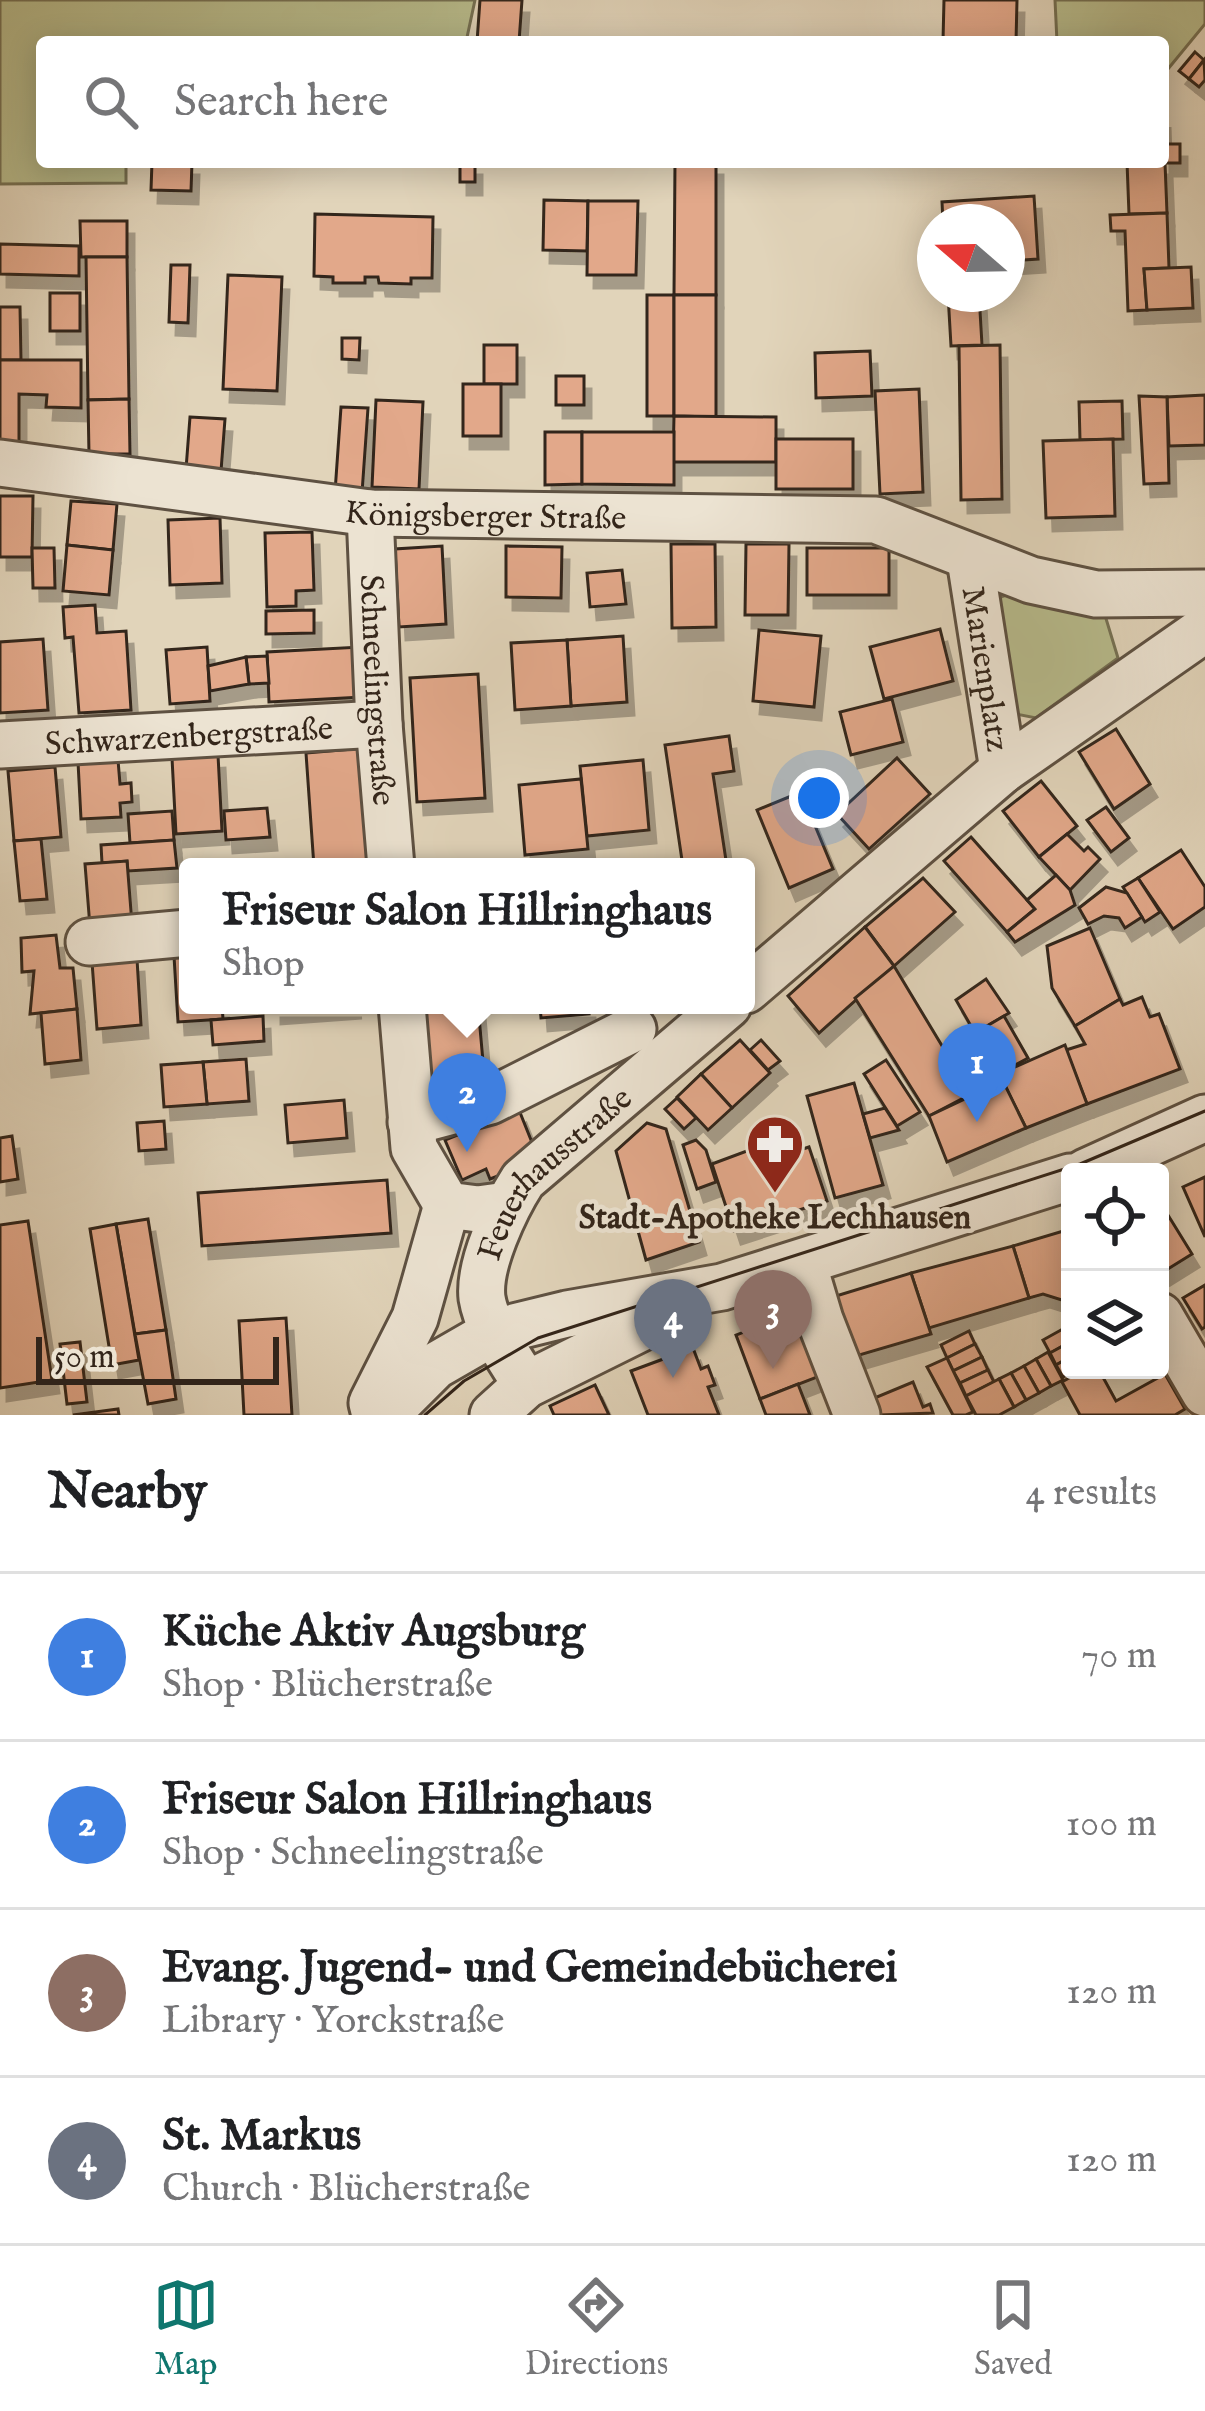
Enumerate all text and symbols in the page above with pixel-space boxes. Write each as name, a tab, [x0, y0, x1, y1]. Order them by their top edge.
search box	[36, 36, 1169, 168]
icon: search	[78, 69, 144, 135]
text: Search here	[174, 74, 388, 131]
north arrow	[917, 204, 1025, 312]
street label: Königsberger Straße	[342, 492, 627, 541]
street label: Schneelingstraße	[349, 573, 404, 807]
street label: Marienplatz	[951, 584, 1018, 755]
street label: Schwarzenbergstraße	[44, 709, 334, 766]
your location	[789, 768, 849, 828]
popup	[179, 858, 755, 1014]
text: Friseur Salon Hillringhaus	[222, 883, 712, 940]
text: Shop	[222, 940, 305, 989]
pin: 1	[938, 1023, 1016, 1122]
pin: 2	[428, 1053, 506, 1152]
street label: Feuerhausstraße	[470, 1078, 642, 1266]
pharmacy icon: Stadt-Apotheke Lechhausen	[744, 1113, 806, 1195]
map controls	[1061, 1163, 1169, 1379]
button: locate	[1061, 1163, 1169, 1271]
place label: Stadt-Apotheke Lechhausen	[579, 1198, 972, 1240]
pin: 3	[734, 1270, 812, 1369]
button: layers	[1061, 1271, 1169, 1379]
pin: 4	[634, 1279, 712, 1378]
scale bar	[36, 1331, 279, 1384]
text: 50 m	[54, 1337, 115, 1379]
text: Nearby	[48, 1461, 207, 1526]
text: 4 results	[1025, 1469, 1157, 1518]
text: Küche Aktiv Augsburg	[162, 1604, 585, 1661]
text: 1	[80, 1632, 94, 1681]
text: 70 m	[1081, 1632, 1157, 1681]
text: Shop · Blücherstraße	[162, 1661, 493, 1710]
text: Friseur Salon Hillringhaus	[162, 1772, 652, 1829]
text: 2	[78, 1800, 96, 1849]
text: 100 m	[1066, 1800, 1157, 1849]
text: Shop · Schneelingstraße	[162, 1829, 544, 1878]
text: Evang. Jugend- und Gemeindebücherei	[162, 1940, 898, 1997]
text: 3	[80, 1968, 94, 2017]
text: 120 m	[1066, 1968, 1157, 2017]
text: Library · Yorckstraße	[162, 1997, 504, 2046]
text: St. Markus	[162, 2108, 361, 2165]
text: 4	[77, 2136, 97, 2185]
text: 120 m	[1066, 2136, 1157, 2185]
text: Church · Blücherstraße	[162, 2165, 530, 2214]
tab: Map	[153, 2272, 219, 2386]
tab: Directions	[525, 2272, 668, 2386]
tab: Saved	[974, 2272, 1052, 2386]

